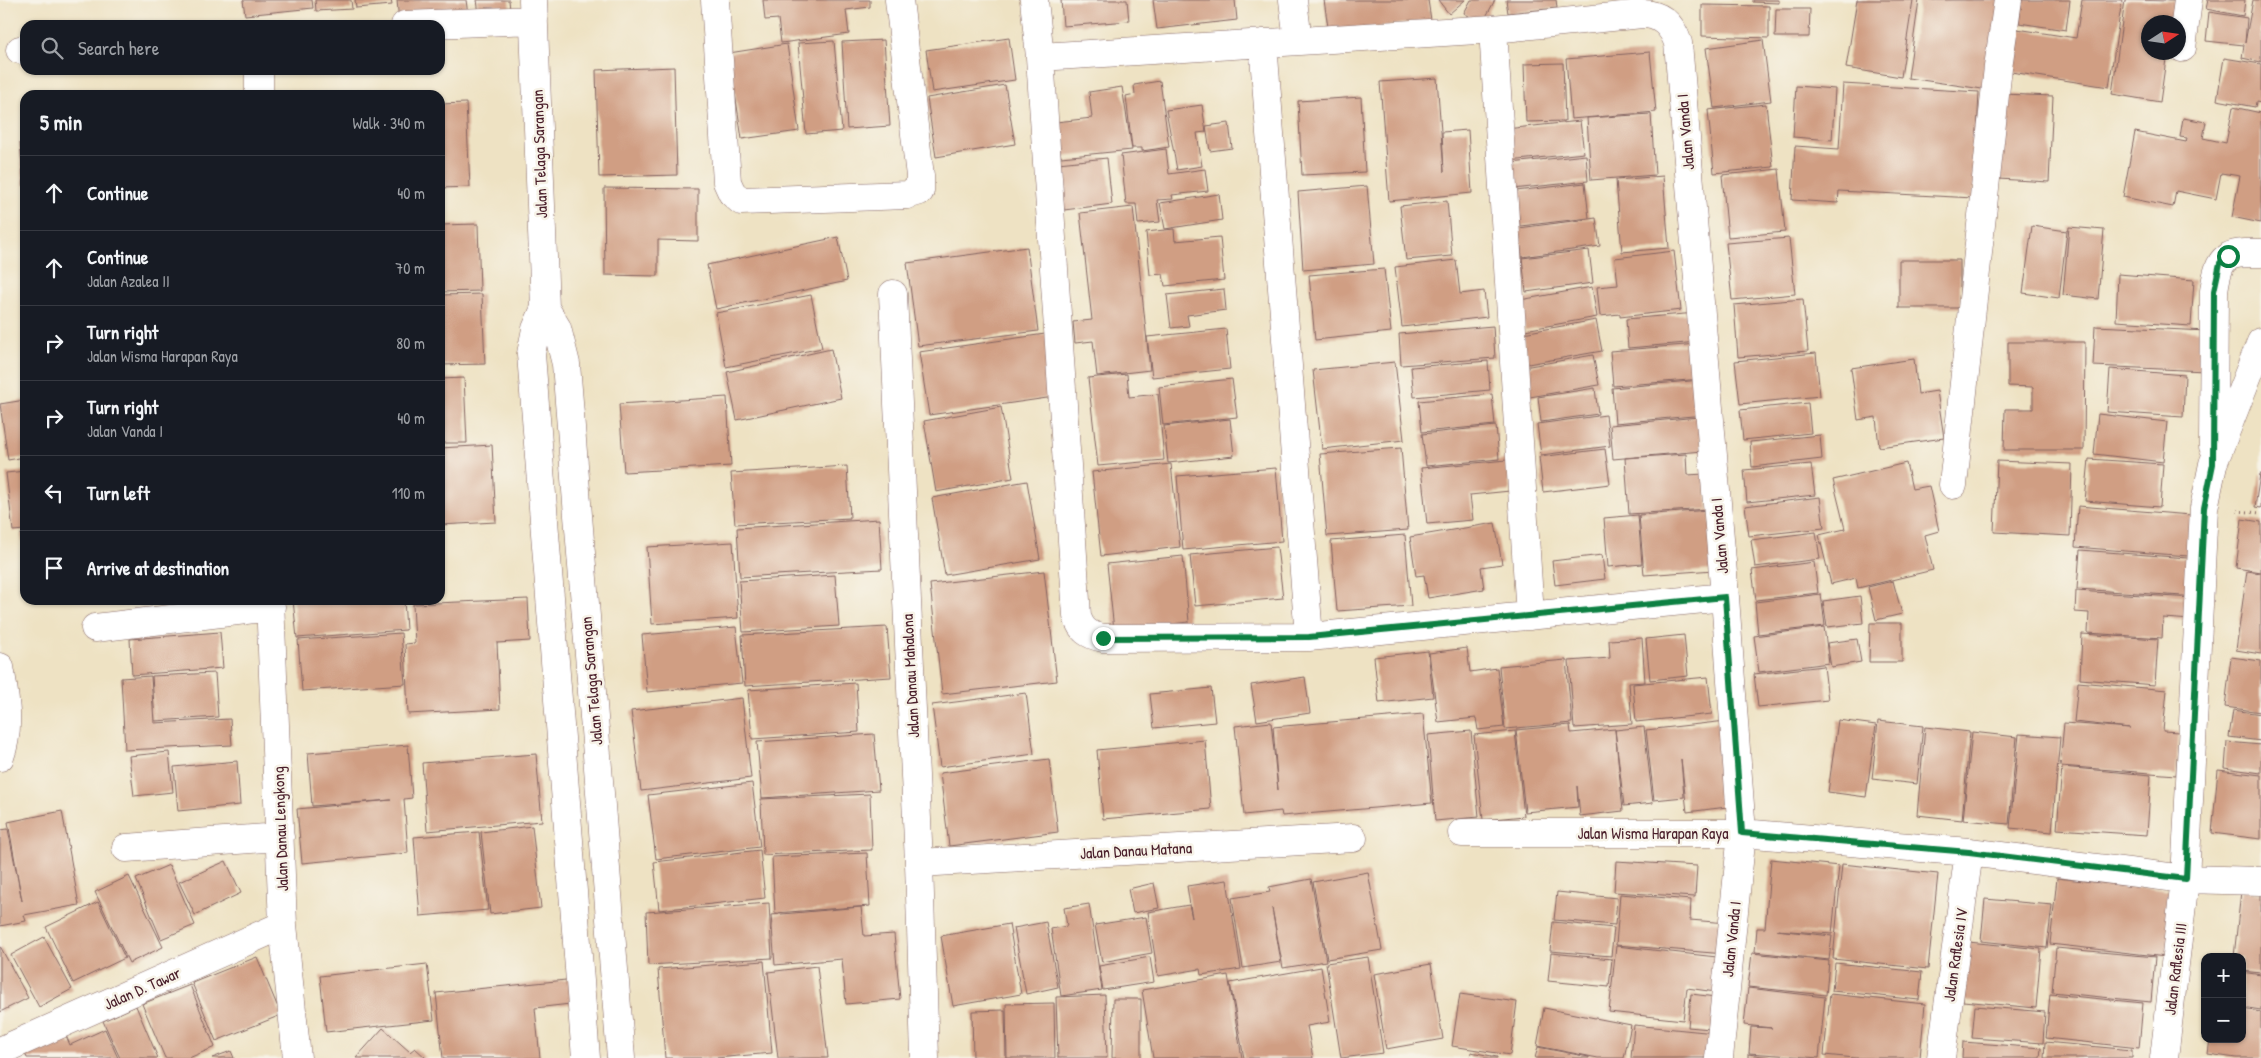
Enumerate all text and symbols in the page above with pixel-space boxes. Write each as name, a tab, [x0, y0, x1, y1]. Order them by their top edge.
north arrow	[2141, 15, 2186, 60]
search box	[20, 20, 445, 75]
icon: search	[38, 34, 66, 62]
text: Search here	[78, 35, 159, 61]
street label: Jalan Telaga Sarangan	[526, 89, 552, 219]
street label: Jalan Vanda I	[1671, 93, 1699, 171]
text: 5 min	[40, 108, 82, 137]
text: Walk · 340 m	[353, 112, 425, 134]
icon: ahead	[40, 179, 68, 207]
text: Continue	[87, 180, 148, 206]
text: 40 m	[397, 182, 425, 204]
text: Continue	[87, 244, 148, 270]
route start	[2217, 245, 2240, 268]
icon: ahead	[40, 254, 68, 282]
text: 70 m	[395, 257, 425, 279]
text: Jalan Azalea II	[87, 270, 170, 292]
text: Turn right	[87, 319, 158, 345]
icon: right	[40, 329, 68, 357]
text: 80 m	[396, 332, 425, 354]
text: Jalan Wisma Harapan Raya	[87, 345, 238, 367]
text: Turn right	[87, 394, 158, 420]
icon: right	[40, 404, 68, 432]
text: 40 m	[397, 407, 425, 429]
text: Jalan Vanda I	[87, 420, 163, 442]
icon: left	[40, 479, 68, 507]
text: Turn left	[87, 480, 150, 506]
text: 110 m	[392, 482, 425, 504]
street label: Jalan Vanda I	[1705, 497, 1733, 575]
icon: arrive	[40, 554, 68, 582]
text: Arrive at destination	[87, 555, 229, 581]
street label: Jalan Danau Mahalona	[896, 613, 924, 739]
street label: Jalan Telaga Sarangan	[574, 616, 608, 746]
route end	[1092, 627, 1115, 650]
street label: Jalan Danau Lengkong	[267, 766, 293, 892]
street label: Jalan Wisma Harapan Raya	[1578, 822, 1728, 844]
street label: Jalan Danau Matana	[1079, 836, 1193, 864]
street label: Jalan Vanda I	[1716, 900, 1746, 978]
street label: Jalan Raflesia IV	[1938, 907, 1972, 1003]
street label: Jalan Raflesia III	[2158, 922, 2192, 1016]
map controls	[2201, 953, 2246, 1043]
button: +	[2201, 953, 2246, 998]
street label: Jalan D. Tawar	[100, 961, 184, 1015]
button: −	[2201, 998, 2246, 1043]

